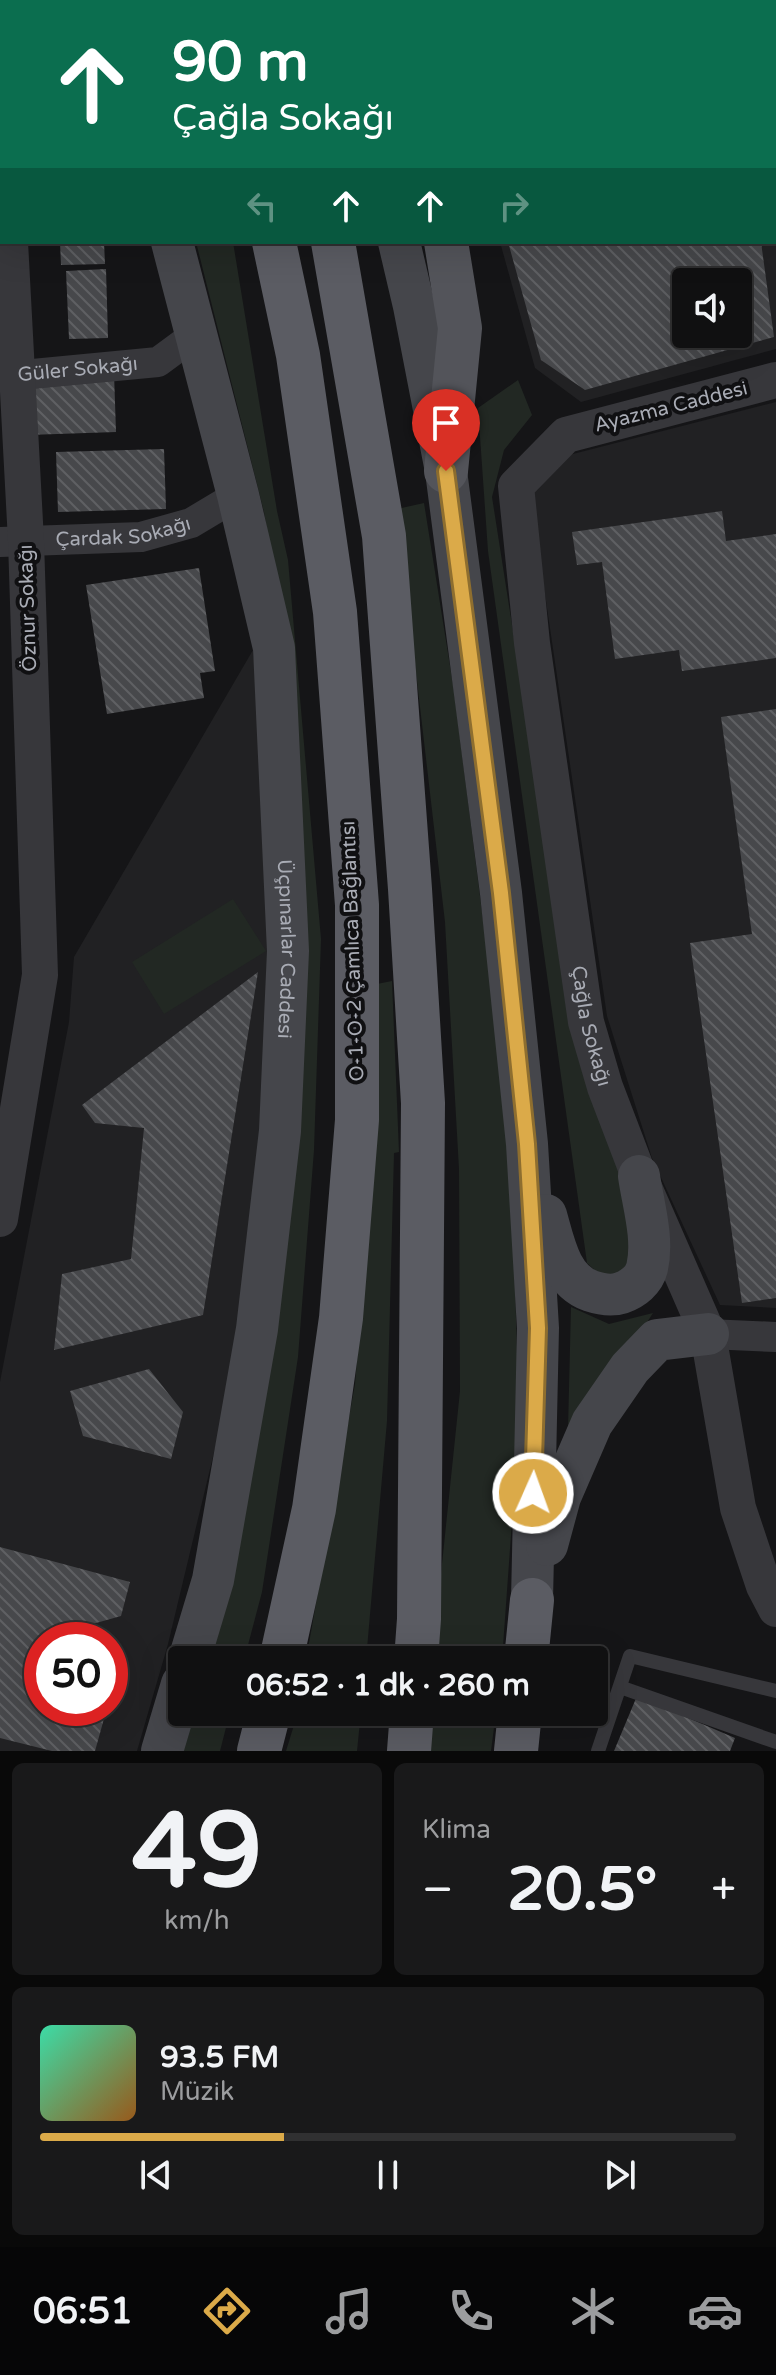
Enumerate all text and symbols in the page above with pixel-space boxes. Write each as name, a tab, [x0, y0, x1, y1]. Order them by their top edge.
text: 90 m	[172, 29, 308, 96]
icon: ahead	[40, 32, 144, 136]
text: Çağla Sokağı	[172, 97, 394, 140]
icon: left	[240, 184, 284, 228]
icon: ahead	[324, 184, 368, 228]
icon: ahead	[408, 184, 452, 228]
icon: right	[492, 184, 536, 228]
map controls	[672, 268, 752, 348]
button: sound	[672, 268, 752, 348]
street label: Güler Sokağı	[16, 352, 139, 387]
street label: Ayazma Caddesi	[592, 376, 750, 438]
pin	[412, 389, 480, 471]
icon: arrive	[424, 401, 468, 445]
street label: Çardak Sokağı	[55, 512, 194, 552]
street label: Öznur Sokağı	[13, 544, 42, 672]
street label: O-1-O-2 Çamlıca Bağlantısı	[336, 820, 370, 1082]
street label: Üçpınarlar Caddesi	[272, 859, 300, 1039]
street label: Çağla Sokağı	[566, 964, 616, 1089]
position arrow	[491, 1451, 575, 1535]
speed limit sign: 50	[24, 1622, 128, 1726]
text: 06:52 · 1 dk · 260 m	[246, 1667, 530, 1704]
text: 49	[132, 1790, 262, 1915]
text: Klima	[422, 1814, 491, 1845]
text: 20.5°	[507, 1854, 657, 1926]
text: −	[422, 1864, 453, 1917]
text: +	[711, 1864, 736, 1917]
text: km/h	[164, 1905, 230, 1936]
text: 93.5 FM	[160, 2039, 279, 2076]
text: Müzik	[160, 2076, 234, 2107]
icon: previous	[134, 2153, 178, 2197]
icon: pause	[366, 2153, 410, 2197]
icon: next	[598, 2153, 642, 2197]
icon: directions	[199, 2283, 255, 2339]
icon: music	[321, 2283, 377, 2339]
icon: phone	[443, 2283, 499, 2339]
icon: climate	[565, 2283, 621, 2339]
icon: car	[687, 2283, 743, 2339]
text: 06:51	[33, 2290, 133, 2333]

